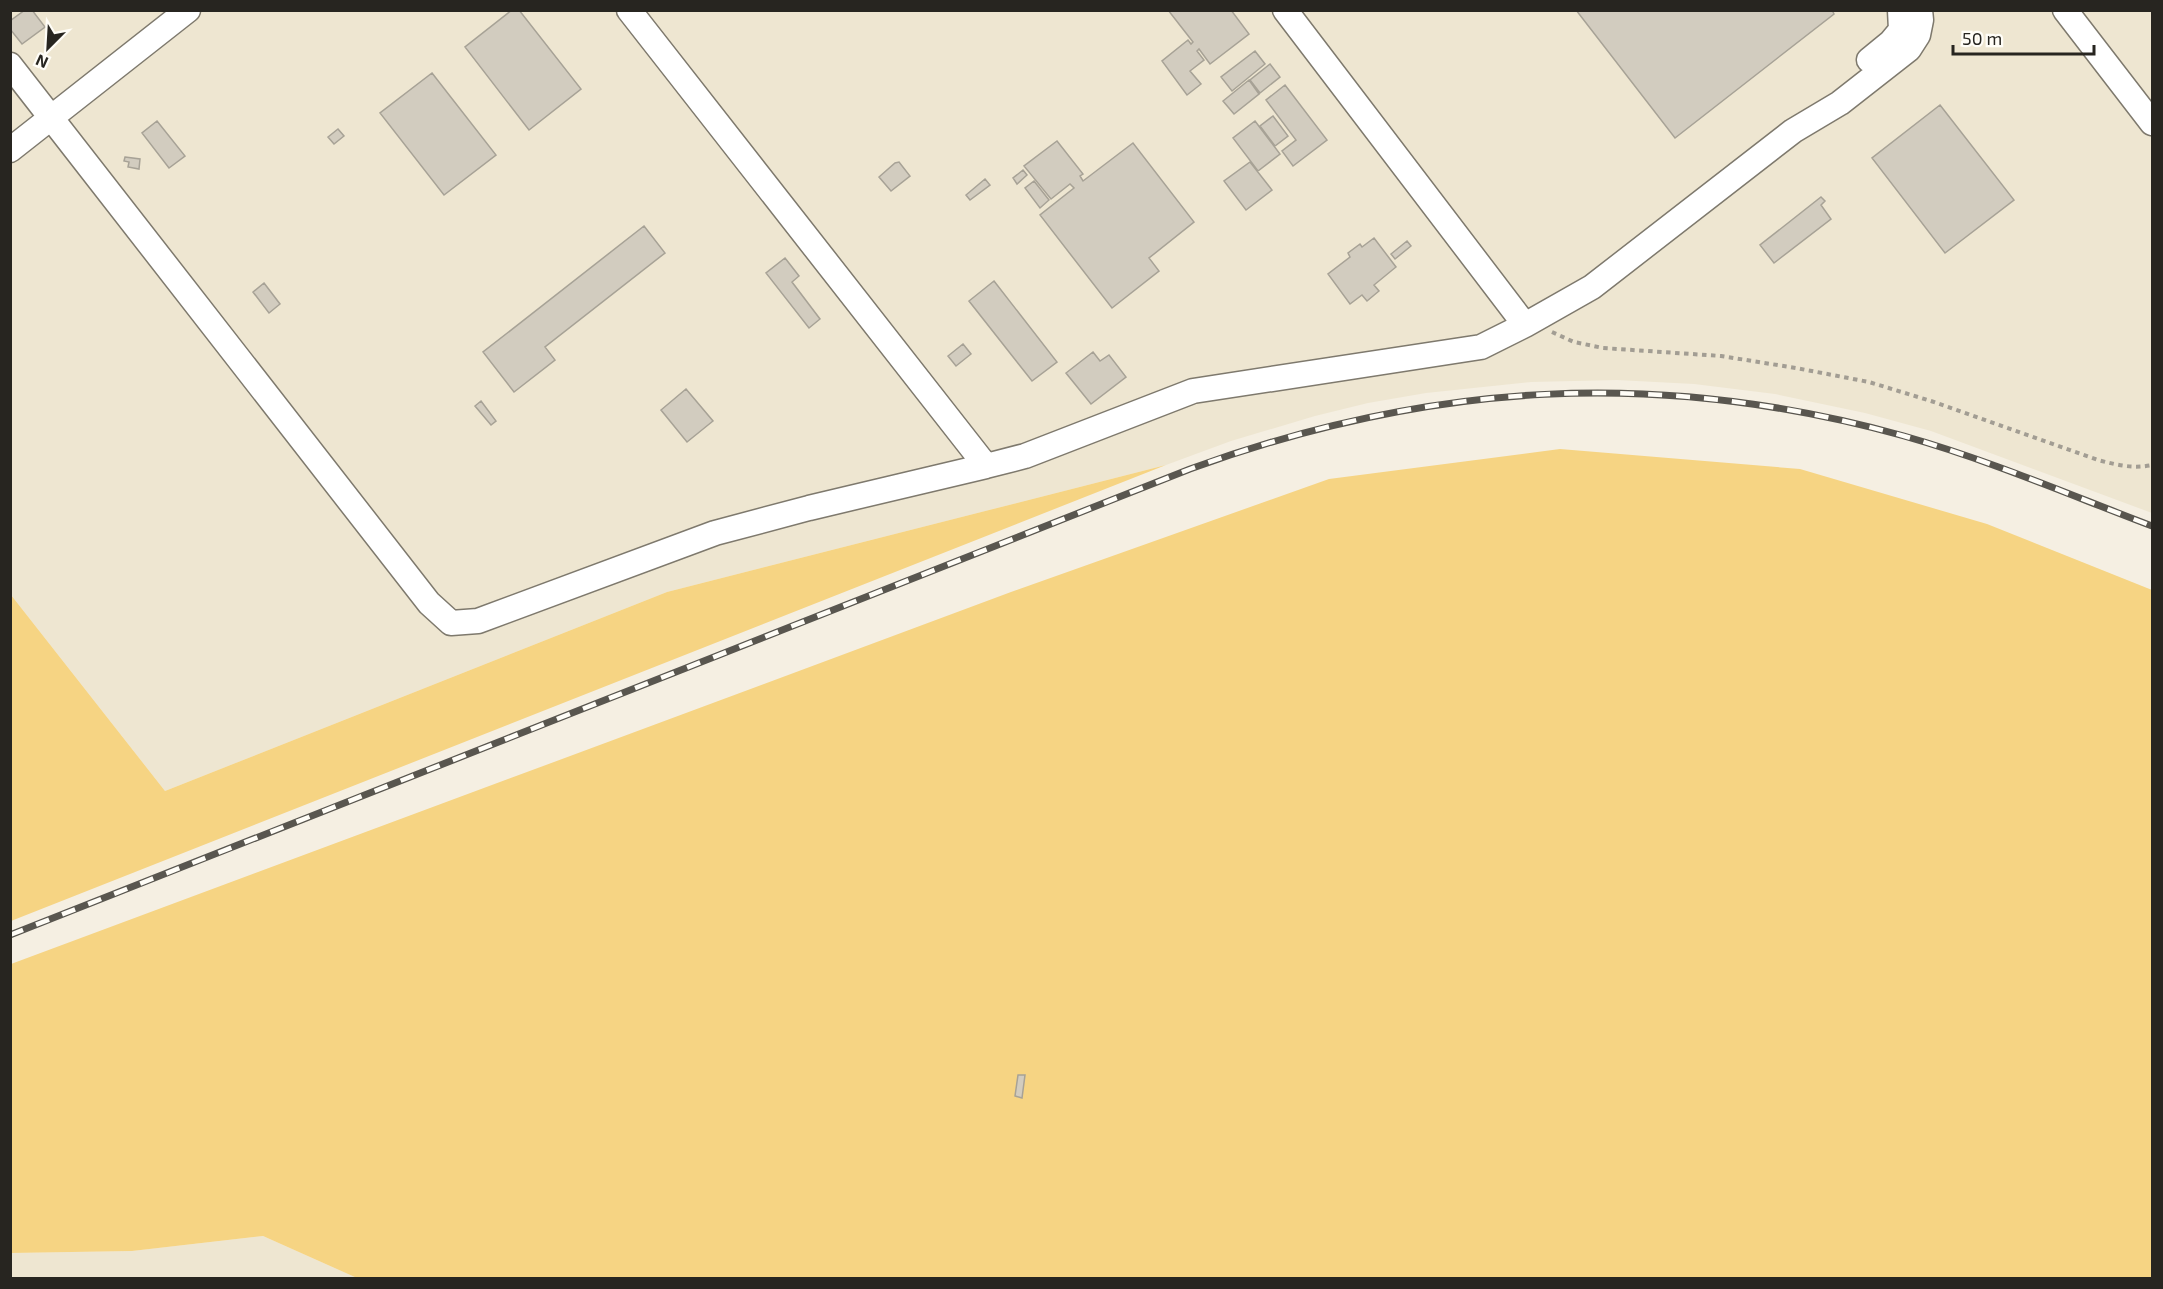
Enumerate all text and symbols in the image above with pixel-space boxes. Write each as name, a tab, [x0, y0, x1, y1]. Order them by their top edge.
north arrow	[18, 18, 78, 78]
scale bar	[1953, 18, 2094, 56]
text: 50 m	[1962, 27, 2002, 49]
text: N	[33, 51, 51, 73]

